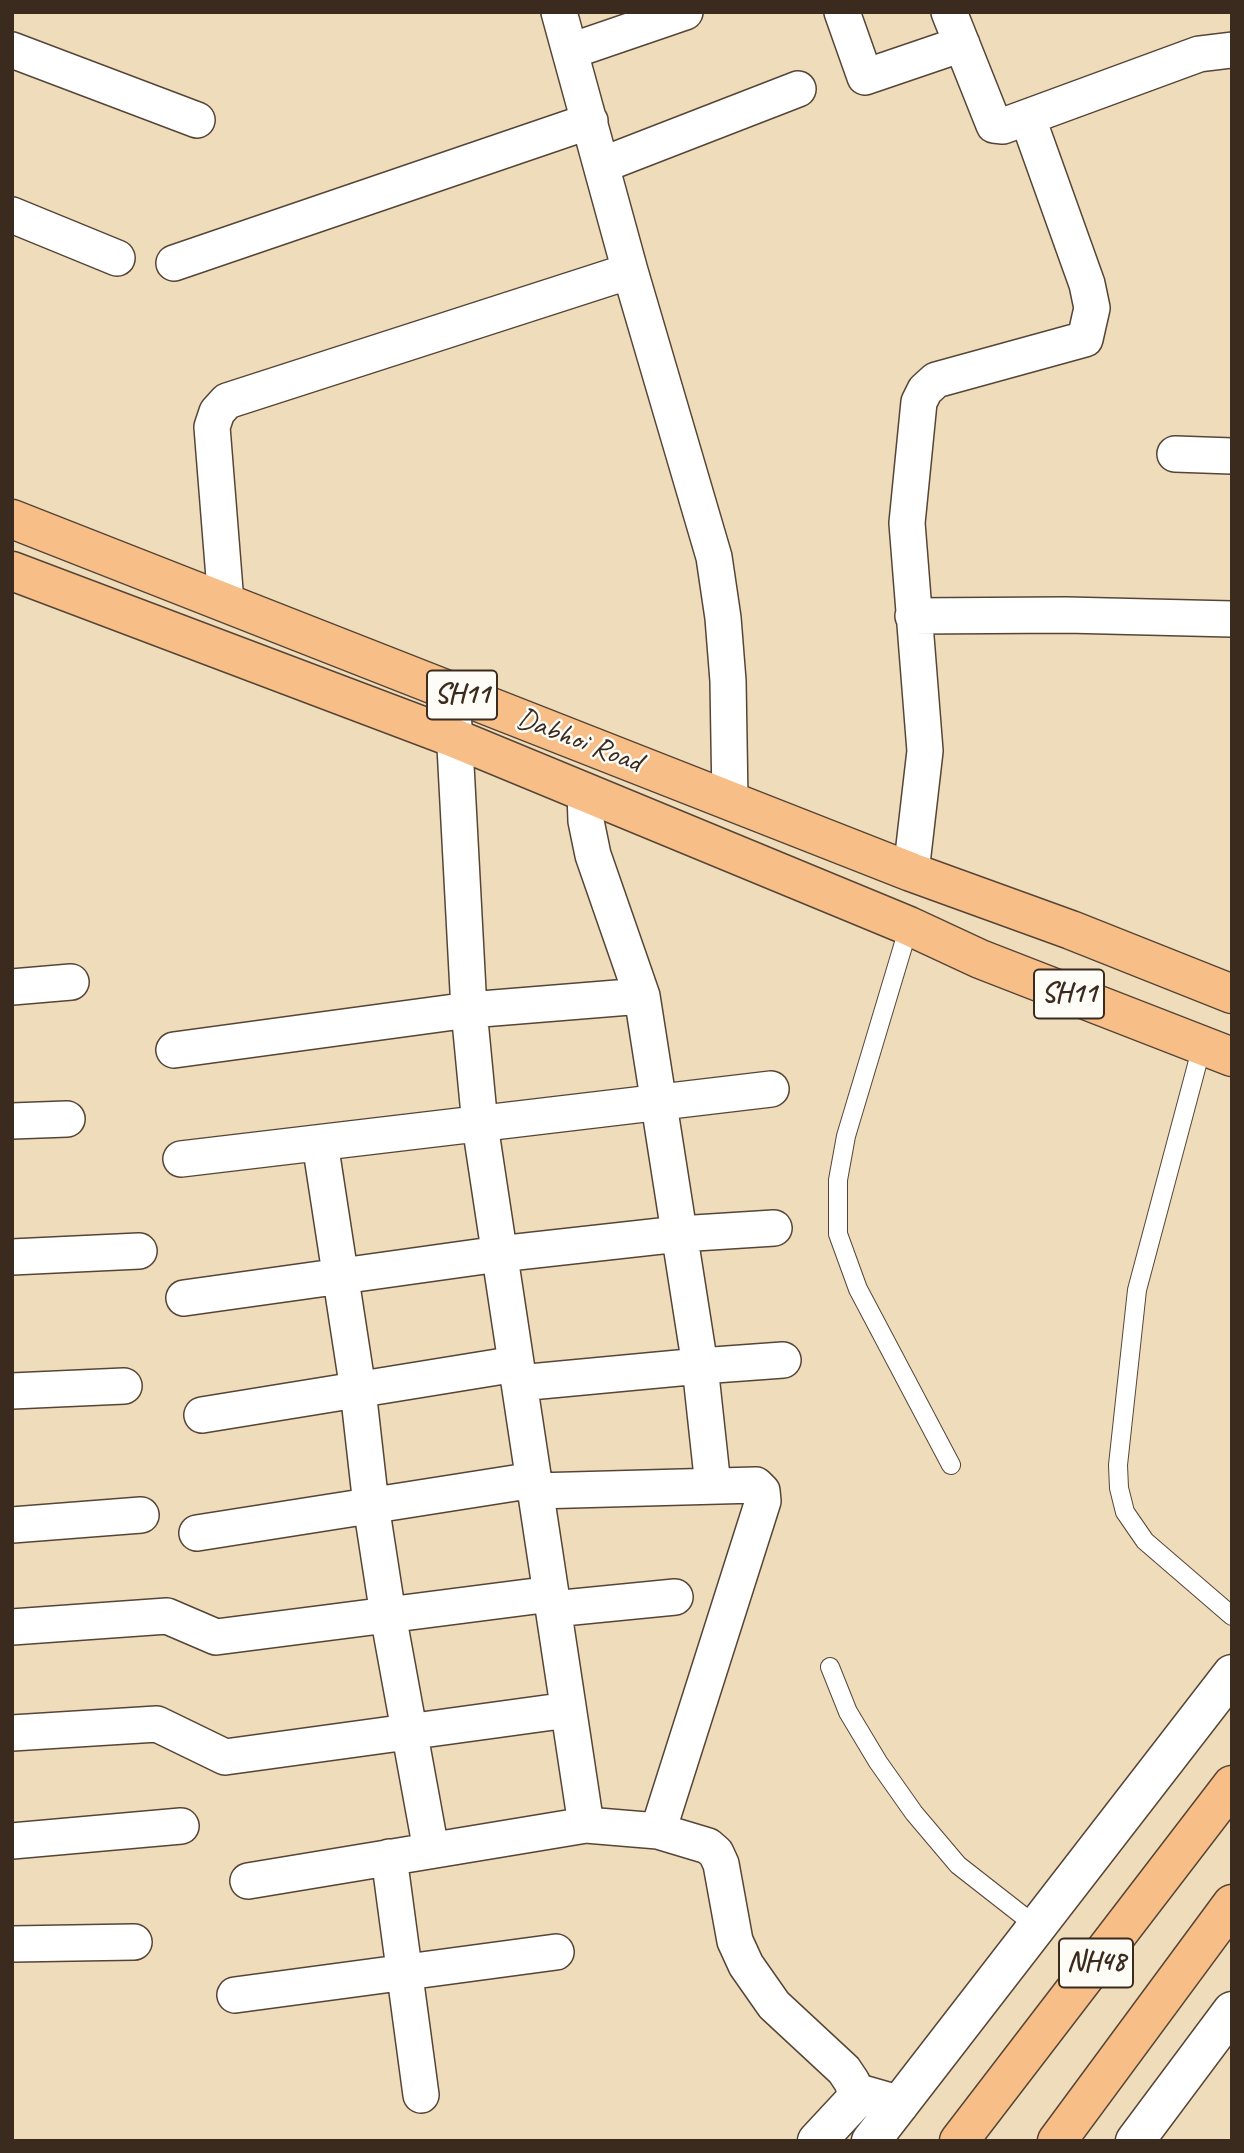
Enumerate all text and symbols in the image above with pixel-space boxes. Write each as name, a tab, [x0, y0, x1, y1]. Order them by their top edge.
road number: SH11	[427, 670, 497, 720]
street label: Dabhoi Road	[511, 701, 647, 781]
road number: SH11	[1034, 970, 1104, 1018]
road number: NH48	[1059, 1938, 1133, 1988]

